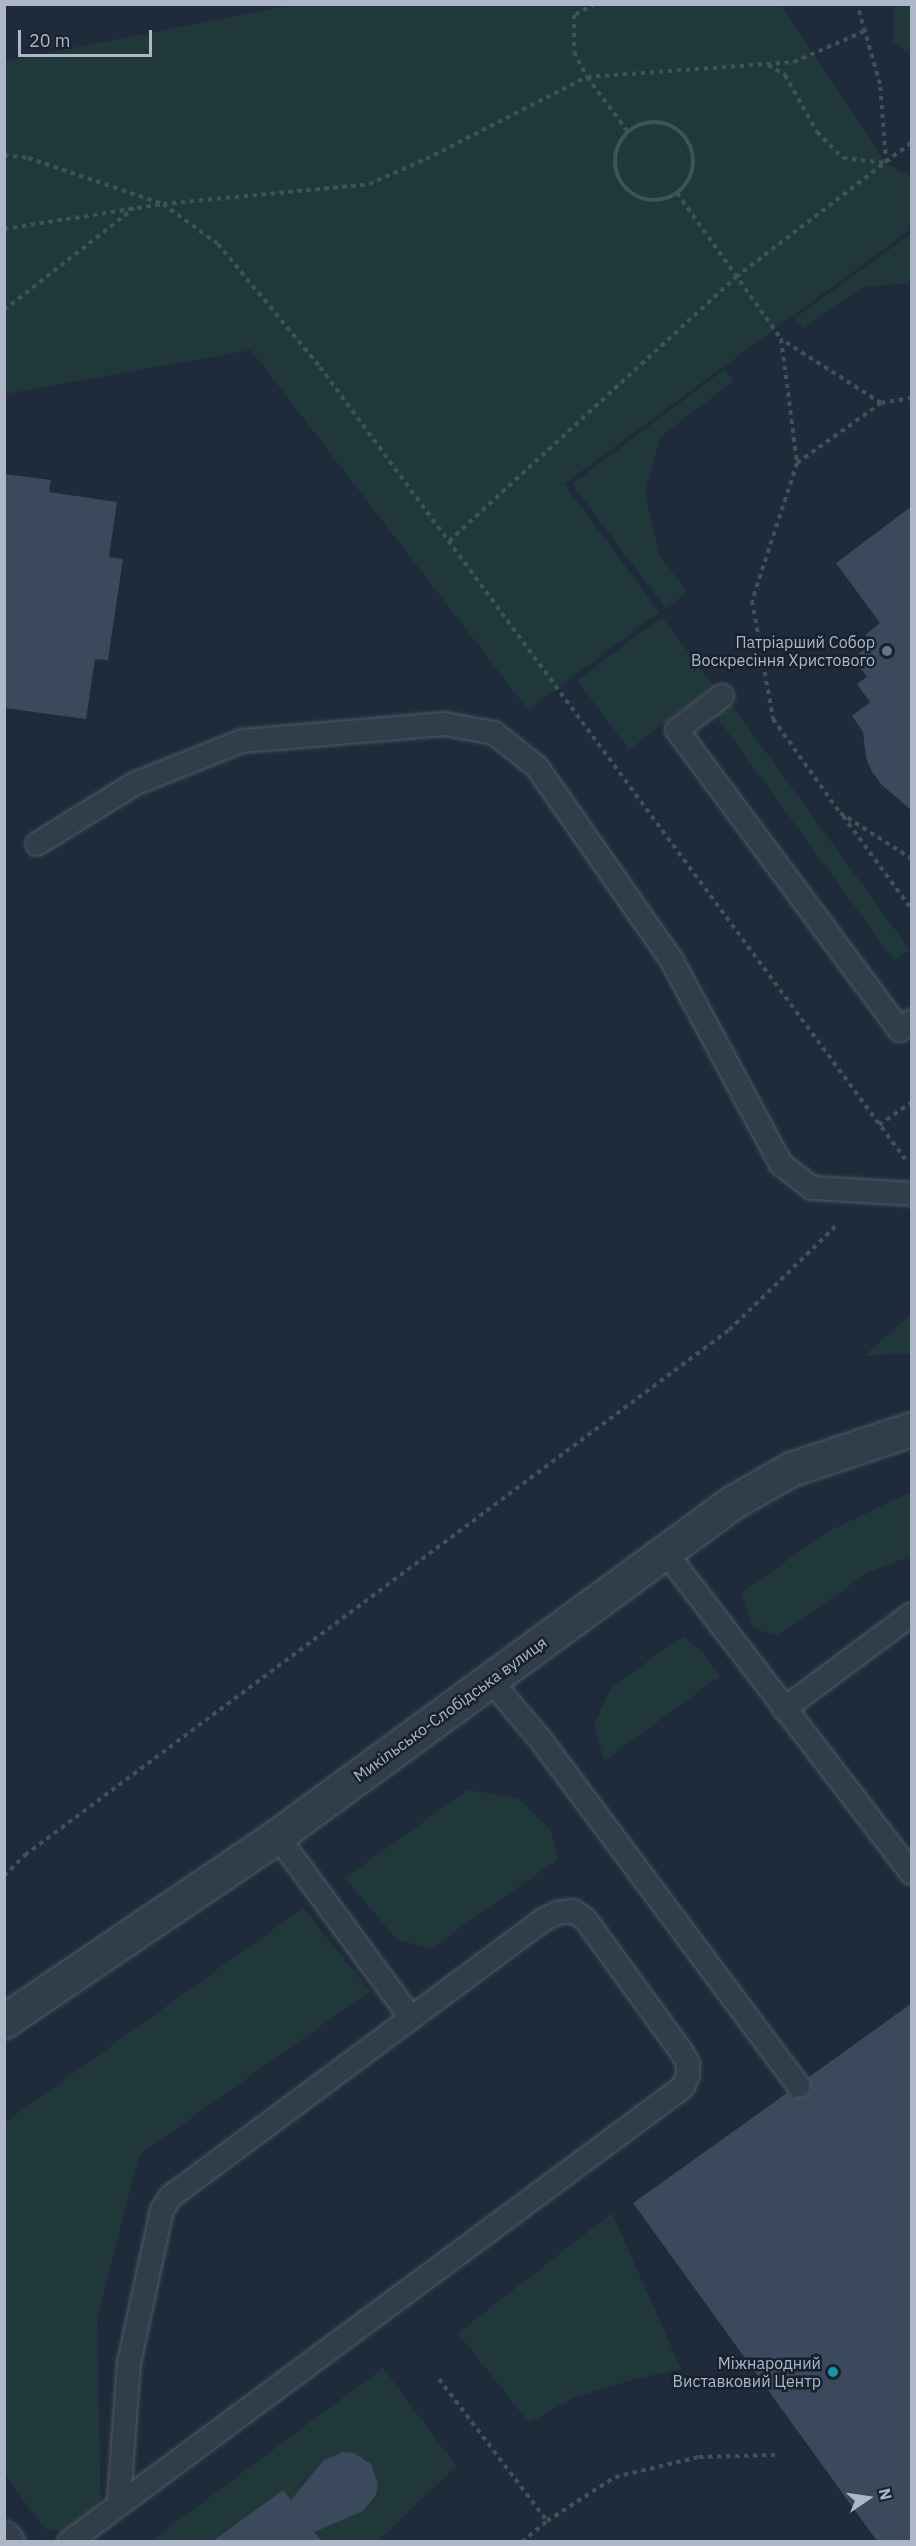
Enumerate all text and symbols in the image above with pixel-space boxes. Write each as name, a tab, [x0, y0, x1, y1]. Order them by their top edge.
scale bar	[21, 18, 154, 56]
text: 20 m	[29, 29, 71, 52]
place label: Патріарший Собор Воскресіння Христового	[691, 632, 875, 670]
marker: Патріарший Собор Воскресіння Христового	[880, 644, 894, 658]
street label: Микільсько-Слобідська вулиця	[350, 1632, 550, 1786]
place label: Міжнародний Виставковий Центр	[673, 2353, 821, 2391]
marker: Міжнародний Виставковий Центр	[826, 2365, 840, 2379]
north arrow	[838, 2468, 898, 2528]
text: N	[874, 2486, 897, 2502]

